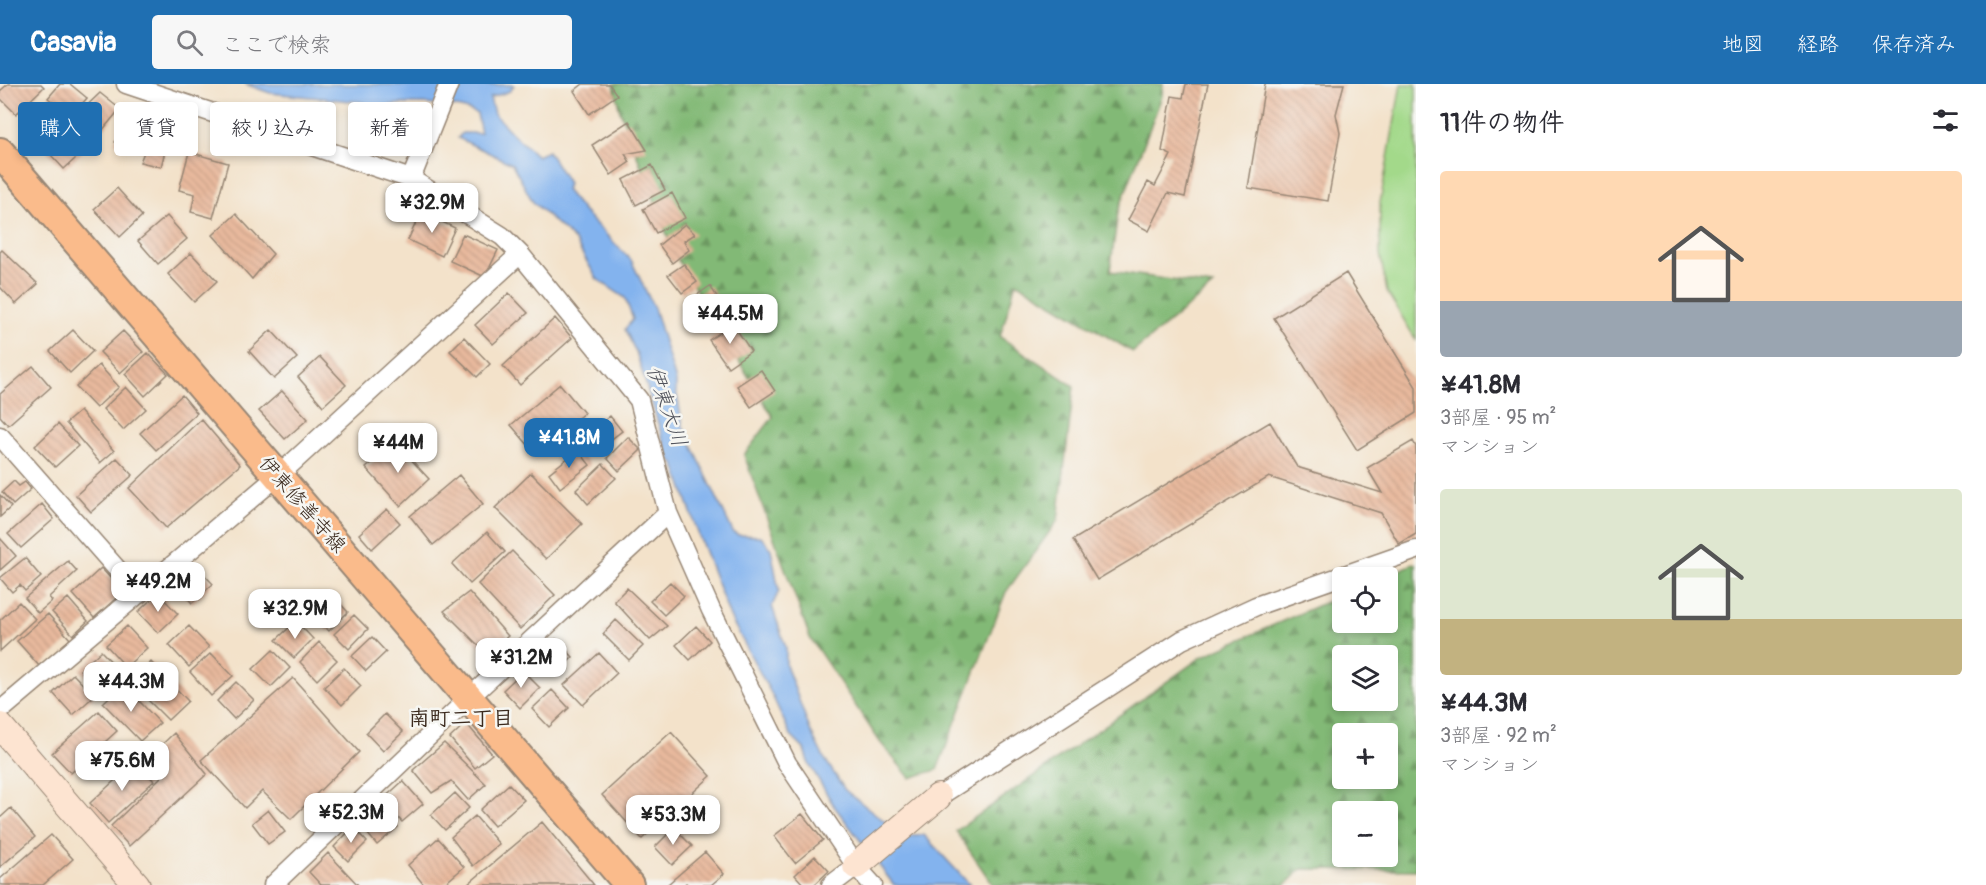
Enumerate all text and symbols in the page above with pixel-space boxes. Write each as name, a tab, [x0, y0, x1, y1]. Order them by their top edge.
search box	[152, 15, 572, 69]
text: Casavia	[30, 25, 116, 60]
icon: search	[173, 26, 206, 59]
text: ここで検索	[221, 31, 331, 59]
text: 地図	[1722, 31, 1764, 58]
text: 経路	[1797, 31, 1839, 58]
text: 保存済み	[1872, 31, 1956, 58]
chip: 購入	[18, 102, 102, 156]
chip: 賃貸	[114, 102, 198, 156]
chip: 絞り込み	[210, 102, 336, 156]
chip: 新着	[348, 102, 432, 156]
icon: filters	[1929, 104, 1962, 137]
text: 11件の物件	[1440, 107, 1564, 139]
pin: ¥32.9M	[383, 183, 481, 234]
text: ¥32.9M	[399, 190, 465, 215]
icon: home	[1647, 210, 1755, 318]
pin: ¥44.5M	[681, 294, 779, 345]
text: ¥44.5M	[697, 301, 763, 326]
water label: 伊東大川	[640, 362, 693, 450]
text: ¥41.8M	[1440, 369, 1521, 401]
text: 3部屋 · 95 m²	[1440, 405, 1556, 430]
pin: ¥41.8M	[520, 418, 618, 469]
pin: ¥44M	[362, 423, 434, 474]
text: ¥41.8M	[538, 425, 600, 450]
text: ¥44M	[372, 430, 424, 455]
text: マンション	[1440, 434, 1539, 459]
street label: 伊東修善寺線	[254, 451, 351, 558]
icon: home	[1647, 528, 1755, 636]
pin: ¥49.2M	[109, 562, 207, 613]
map controls	[1332, 567, 1398, 867]
button: locate	[1332, 567, 1398, 633]
text: ¥49.2M	[125, 569, 191, 594]
pin: ¥32.9M	[246, 589, 344, 640]
text: ¥32.9M	[262, 596, 328, 621]
pin: ¥31.2M	[472, 638, 570, 689]
text: ¥31.2M	[490, 645, 552, 670]
button: layers	[1332, 645, 1398, 711]
pin: ¥44.3M	[82, 662, 180, 713]
text: ¥44.3M	[97, 669, 165, 694]
text: ¥44.3M	[1440, 687, 1527, 719]
district label: 南町二丁目	[409, 705, 514, 732]
button: +	[1332, 723, 1398, 789]
text: 3部屋 · 92 m²	[1440, 723, 1557, 748]
pin: ¥75.6M	[73, 741, 171, 792]
text: ¥75.6M	[89, 748, 155, 773]
text: マンション	[1440, 752, 1539, 777]
pin: ¥52.3M	[302, 793, 400, 844]
pin: ¥53.3M	[624, 795, 722, 846]
text: ¥52.3M	[318, 800, 384, 825]
button: −	[1332, 801, 1398, 867]
text: ¥53.3M	[640, 802, 706, 827]

